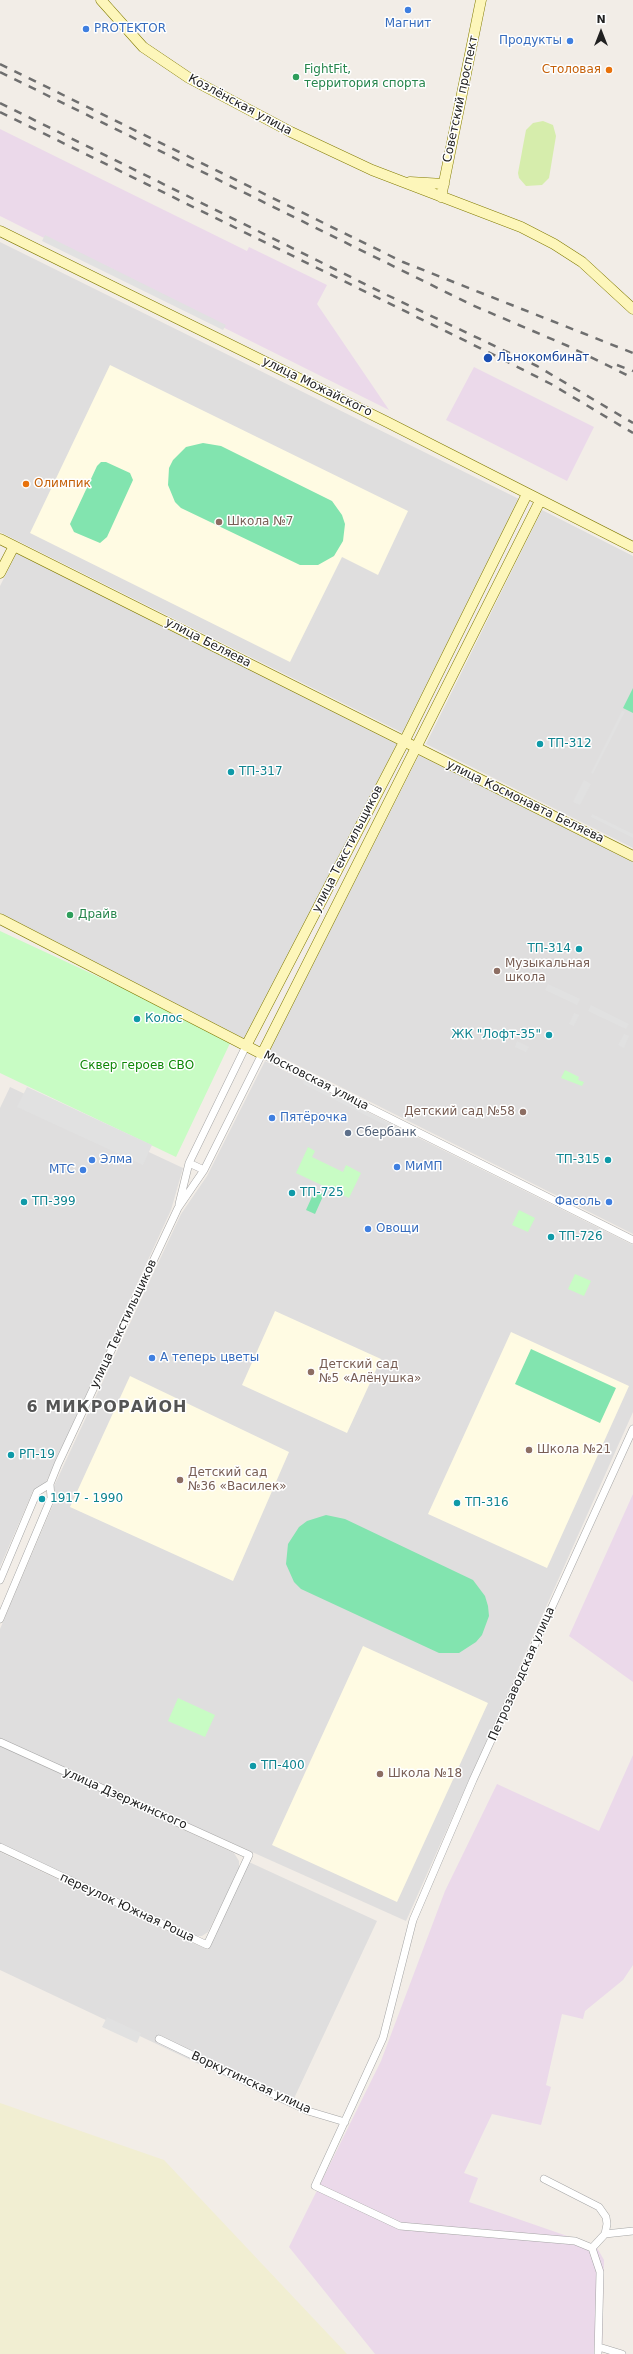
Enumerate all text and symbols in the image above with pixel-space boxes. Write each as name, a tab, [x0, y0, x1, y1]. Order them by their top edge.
marker: Магнит	[403, 5, 413, 15]
north arrow	[581, 12, 621, 52]
text: N	[596, 13, 606, 26]
place label: Магнит	[385, 17, 431, 31]
place label: PROTEKTOR	[94, 22, 166, 36]
marker: PROTEKTOR	[81, 24, 91, 34]
street label: Советский проспект	[441, 34, 481, 164]
place label: Продукты	[499, 34, 562, 48]
marker: Продукты	[565, 36, 575, 46]
place label: FightFit, территория спорта	[304, 63, 426, 91]
place label: Столовая	[542, 63, 601, 77]
marker: Столовая	[604, 65, 614, 75]
street label: Козлёнская улица	[186, 72, 294, 138]
marker: FightFit, территория спорта	[291, 72, 301, 82]
place label: Льнокомбинат	[497, 351, 589, 365]
marker: Льнокомбинат	[482, 352, 494, 364]
street label: улица Можайского	[260, 354, 374, 420]
place label: Олимпик	[34, 477, 91, 491]
marker: Олимпик	[21, 479, 31, 489]
place label: Школа №7	[227, 515, 293, 529]
marker: Школа №7	[214, 517, 224, 527]
street label: улица Беляева	[163, 615, 253, 671]
place label: ТП-312	[548, 737, 592, 751]
marker: ТП-312	[535, 739, 545, 749]
street label: улица Космонавта Беляева	[444, 757, 606, 847]
place label: ТП-317	[239, 765, 283, 779]
marker: ТП-317	[226, 767, 236, 777]
street label: улица Текстильщиков	[310, 783, 386, 915]
place label: Драйв	[78, 908, 117, 922]
marker: Драйв	[65, 910, 75, 920]
place label: ТП-314	[527, 942, 571, 956]
marker: ТП-314	[574, 944, 584, 954]
place label: Музыкальная школа	[505, 957, 590, 985]
marker: Музыкальная школа	[492, 966, 502, 976]
place label: Колос	[145, 1012, 182, 1026]
marker: Колос	[132, 1014, 142, 1024]
place label: ЖК "Лофт-35"	[451, 1028, 541, 1042]
marker: ЖК "Лофт-35"	[544, 1030, 554, 1040]
street label: Московская улица	[261, 1048, 371, 1114]
park label: Сквер героев СВО	[80, 1059, 194, 1073]
place label: Детский сад №58	[404, 1105, 515, 1119]
marker: Детский сад №58	[518, 1107, 528, 1117]
place label: Пятёрочка	[280, 1111, 347, 1125]
marker: Пятёрочка	[267, 1113, 277, 1123]
place label: Сбербанк	[356, 1126, 417, 1140]
marker: Сбербанк	[343, 1128, 353, 1138]
place label: Элма	[100, 1153, 132, 1167]
place label: ТП-315	[556, 1153, 600, 1167]
marker: Элма	[87, 1155, 97, 1165]
marker: ТП-315	[603, 1155, 613, 1165]
place label: МиМП	[405, 1160, 443, 1174]
marker: МиМП	[392, 1162, 402, 1172]
place label: МТС	[49, 1163, 75, 1177]
marker: МТС	[78, 1165, 88, 1175]
place label: ТП-725	[300, 1186, 344, 1200]
marker: ТП-725	[287, 1188, 297, 1198]
place label: ТП-399	[32, 1195, 76, 1209]
place label: Фасоль	[555, 1195, 601, 1209]
marker: ТП-399	[19, 1197, 29, 1207]
marker: Фасоль	[604, 1197, 614, 1207]
place label: Овощи	[376, 1222, 419, 1236]
marker: Овощи	[363, 1224, 373, 1234]
place label: ТП-726	[559, 1230, 603, 1244]
marker: ТП-726	[546, 1232, 556, 1242]
street label: улица Текстильщиков	[88, 1257, 160, 1391]
place label: А теперь цветы	[160, 1351, 259, 1365]
marker: А теперь цветы	[147, 1353, 157, 1363]
place label: Детский сад №5 «Алёнушка»	[319, 1358, 421, 1386]
marker: Детский сад №5 «Алёнушка»	[306, 1367, 316, 1377]
district label: 6 МИКРОРАЙОН	[27, 1398, 187, 1418]
place label: Школа №21	[537, 1443, 611, 1457]
marker: Школа №21	[524, 1445, 534, 1455]
place label: РП-19	[19, 1448, 55, 1462]
marker: РП-19	[6, 1450, 16, 1460]
place label: Детский сад №36 «Василек»	[188, 1466, 287, 1494]
marker: Детский сад №36 «Василек»	[175, 1475, 185, 1485]
place label: 1917 - 1990	[50, 1492, 123, 1506]
marker: 1917 - 1990	[37, 1494, 47, 1504]
place label: ТП-316	[465, 1496, 509, 1510]
marker: ТП-316	[452, 1498, 462, 1508]
street label: Петрозаводская улица	[486, 1605, 558, 1743]
place label: ТП-400	[261, 1759, 305, 1773]
marker: ТП-400	[248, 1761, 258, 1771]
street label: улица Дзержинского	[61, 1765, 189, 1833]
place label: Школа №18	[388, 1767, 462, 1781]
marker: Школа №18	[375, 1769, 385, 1779]
street label: переулок Южная Роща	[58, 1870, 196, 1946]
street label: Воркутинская улица	[189, 2049, 313, 2117]

